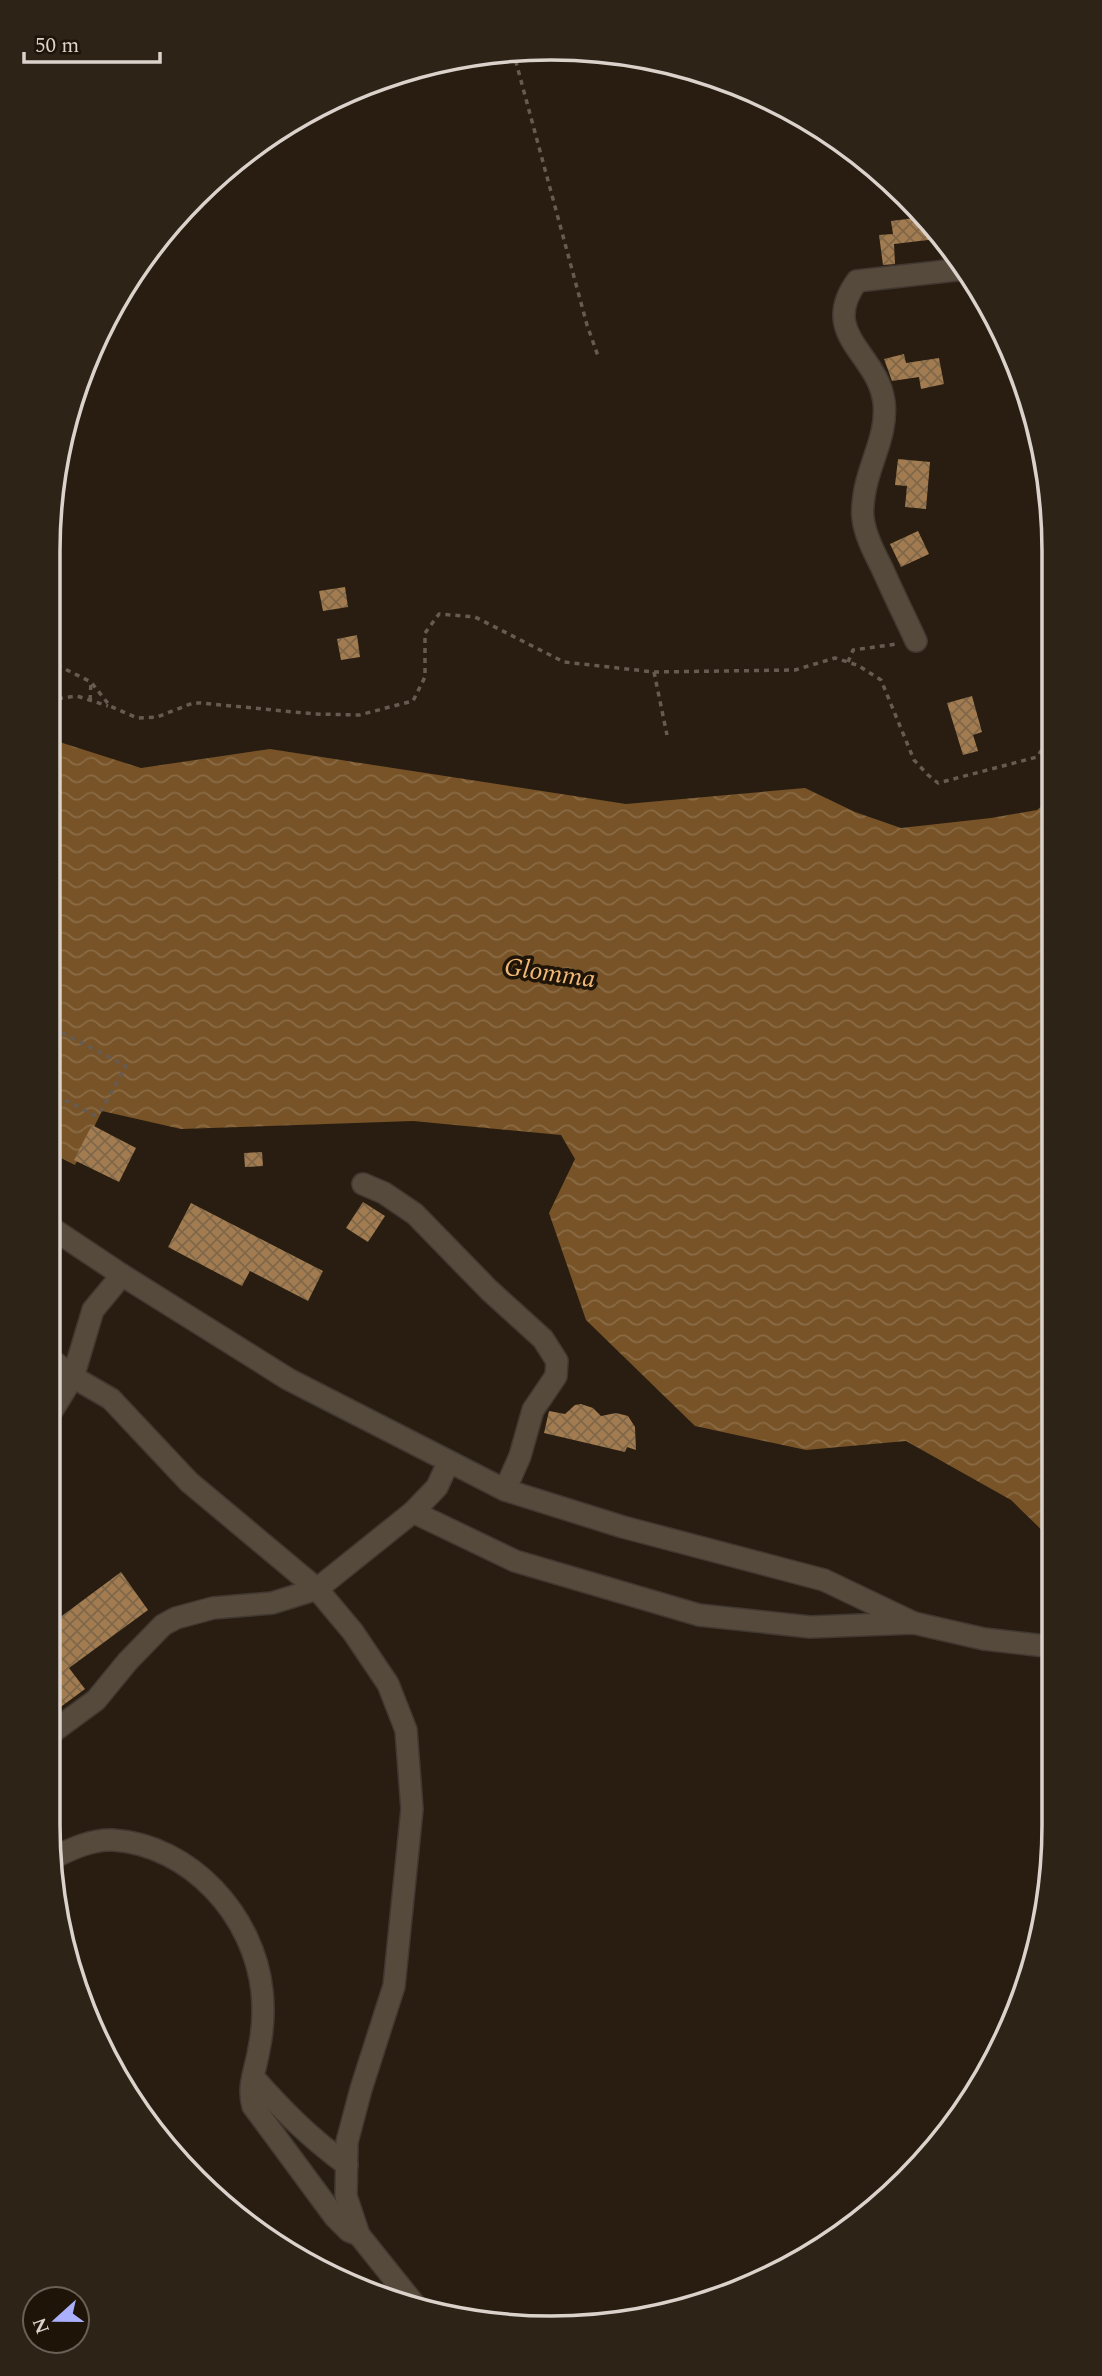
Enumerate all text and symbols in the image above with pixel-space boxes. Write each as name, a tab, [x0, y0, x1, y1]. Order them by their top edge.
scale bar	[24, 21, 161, 65]
text: 50 m	[35, 30, 79, 62]
water label: Glomma	[502, 947, 598, 999]
north arrow	[21, 2285, 91, 2355]
text: N	[25, 2313, 58, 2338]

